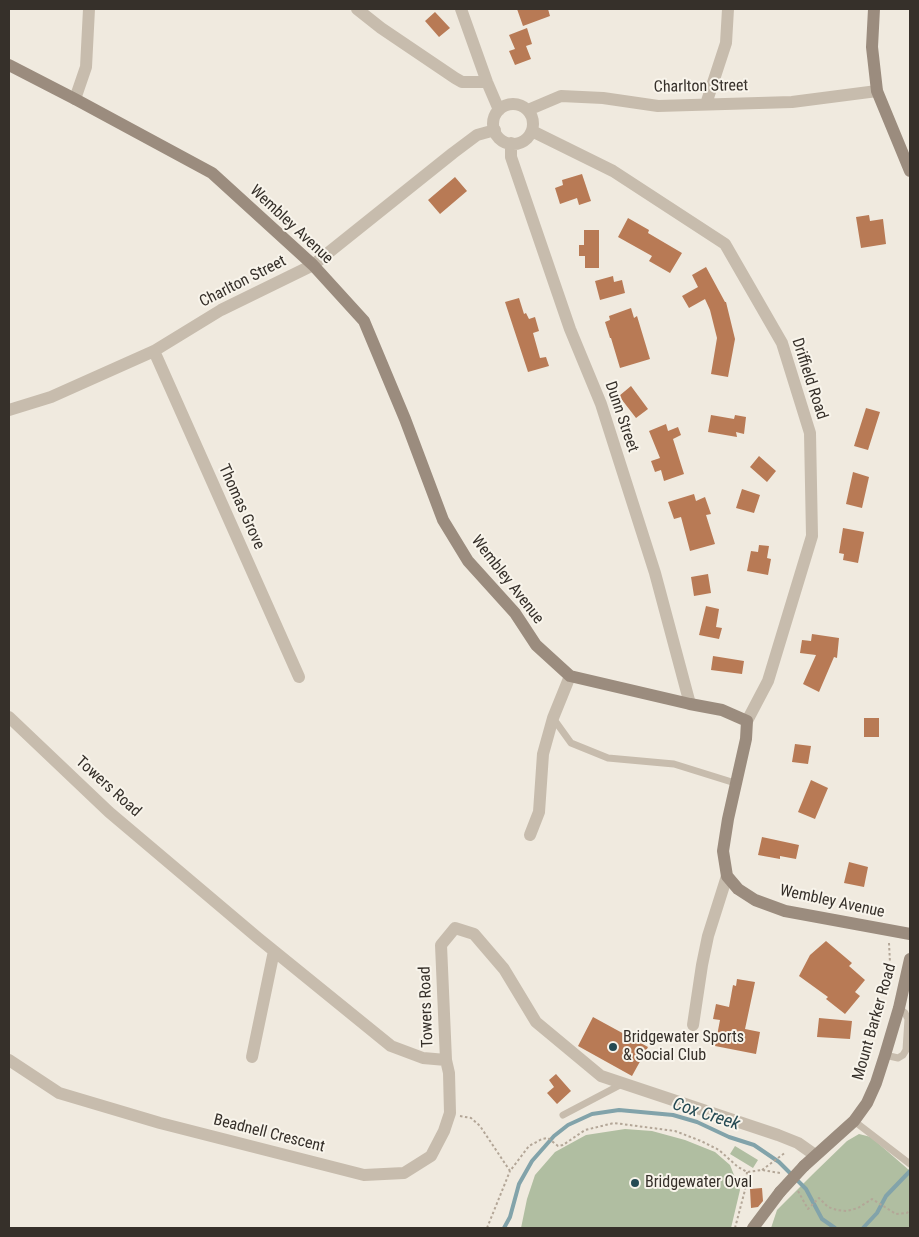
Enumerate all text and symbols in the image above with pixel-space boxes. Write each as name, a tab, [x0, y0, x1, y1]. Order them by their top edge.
street label: Charlton Street	[654, 77, 748, 97]
street label: Wembley Avenue	[245, 182, 337, 268]
street label: Charlton Street	[197, 252, 289, 312]
street label: Driffield Road	[787, 336, 831, 422]
street label: Dunn Street	[600, 379, 642, 455]
street label: Thomas Grove	[214, 461, 268, 553]
street label: Wembley Avenue	[467, 532, 547, 628]
street label: Towers Road	[71, 753, 145, 821]
street label: Wembley Avenue	[778, 882, 886, 922]
street label: Mount Barker Road	[849, 961, 901, 1083]
street label: Towers Road	[416, 966, 438, 1048]
place label: Bridgewater Sports & Social Club	[623, 1028, 744, 1066]
marker: Bridgewater Sports & Social Club	[607, 1041, 619, 1053]
water label: Cox Creek	[670, 1094, 742, 1136]
street label: Beadnell Crescent	[211, 1111, 327, 1157]
place label: Bridgewater Oval	[645, 1173, 752, 1193]
marker: Bridgewater Oval	[629, 1177, 641, 1189]

